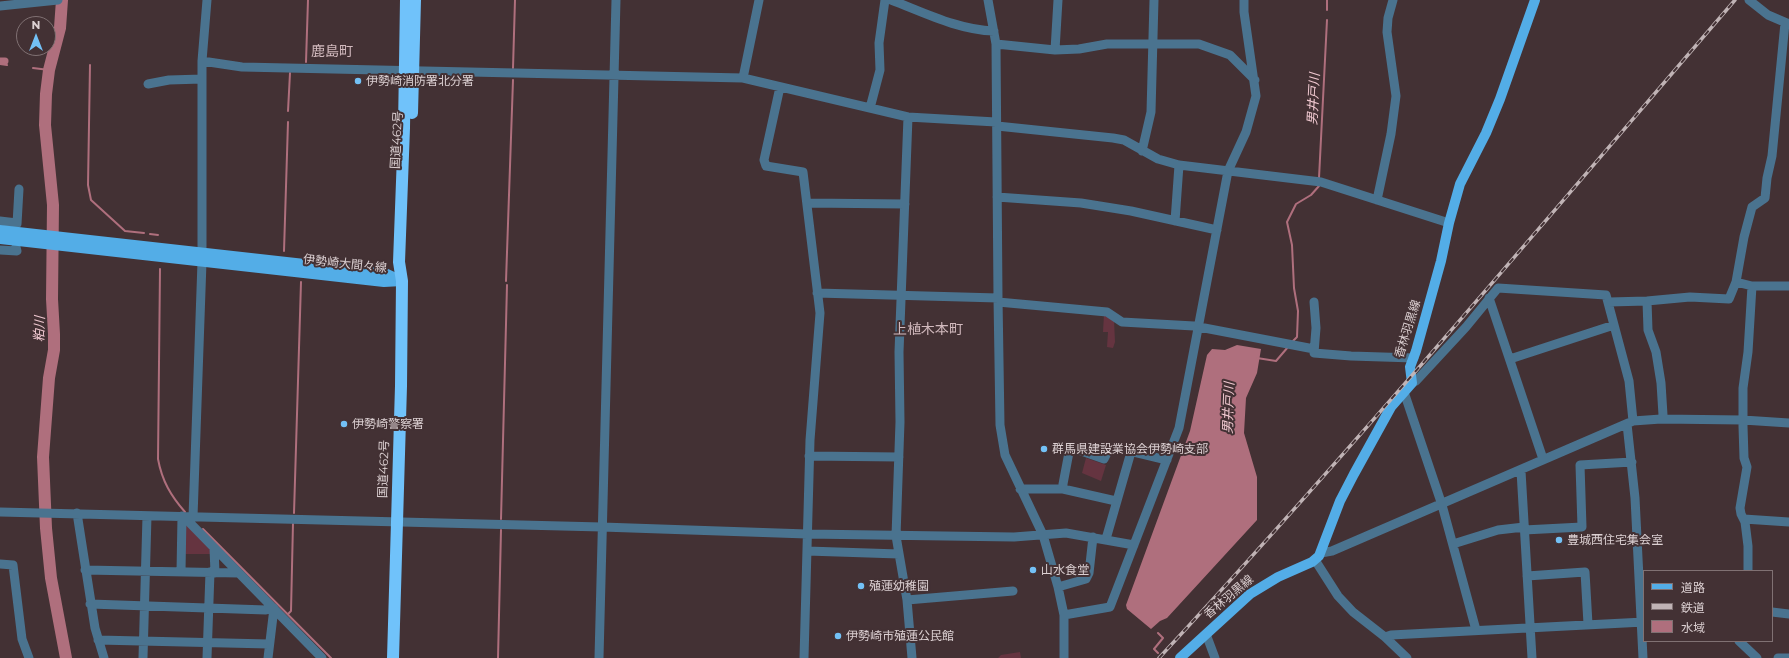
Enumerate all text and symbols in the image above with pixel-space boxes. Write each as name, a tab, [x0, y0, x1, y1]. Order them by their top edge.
north arrow	[16, 16, 56, 56]
text: N	[32, 18, 40, 32]
district label: 鹿島町	[311, 44, 353, 60]
water label: 男井戸川	[1305, 73, 1323, 125]
place label: 伊勢崎消防署北分署	[366, 74, 474, 88]
marker: 伊勢崎消防署北分署	[353, 76, 363, 86]
street label: 国道462号	[388, 111, 406, 169]
street label: 伊勢崎大間々線	[302, 252, 388, 276]
street label: 香林羽黒線	[1392, 298, 1424, 360]
water label: 粕川	[32, 316, 48, 342]
district label: 上植木本町	[893, 322, 963, 338]
water label: 男井戸川	[1220, 382, 1238, 434]
place label: 伊勢崎警察署	[352, 417, 424, 431]
marker: 伊勢崎警察署	[339, 419, 349, 429]
street label: 国道462号	[376, 440, 392, 498]
place label: 群馬県建設業協会伊勢崎支部	[1052, 442, 1208, 456]
marker: 群馬県建設業協会伊勢崎支部	[1039, 444, 1049, 454]
place label: 豊城西住宅集会室	[1567, 533, 1663, 547]
marker: 豊城西住宅集会室	[1554, 535, 1564, 545]
place label: 山水食堂	[1041, 563, 1089, 577]
marker: 山水食堂	[1028, 565, 1038, 575]
legend	[1643, 570, 1773, 642]
street label: 香林羽黒線	[1201, 572, 1257, 622]
place label: 殖蓮幼稚園	[869, 579, 929, 593]
text: 道路	[1681, 580, 1705, 595]
marker: 殖蓮幼稚園	[856, 581, 866, 591]
text: 鉄道	[1681, 600, 1705, 615]
text: 水域	[1681, 620, 1705, 635]
place label: 伊勢崎市殖蓮公民館	[846, 629, 954, 643]
marker: 伊勢崎市殖蓮公民館	[833, 631, 843, 641]

